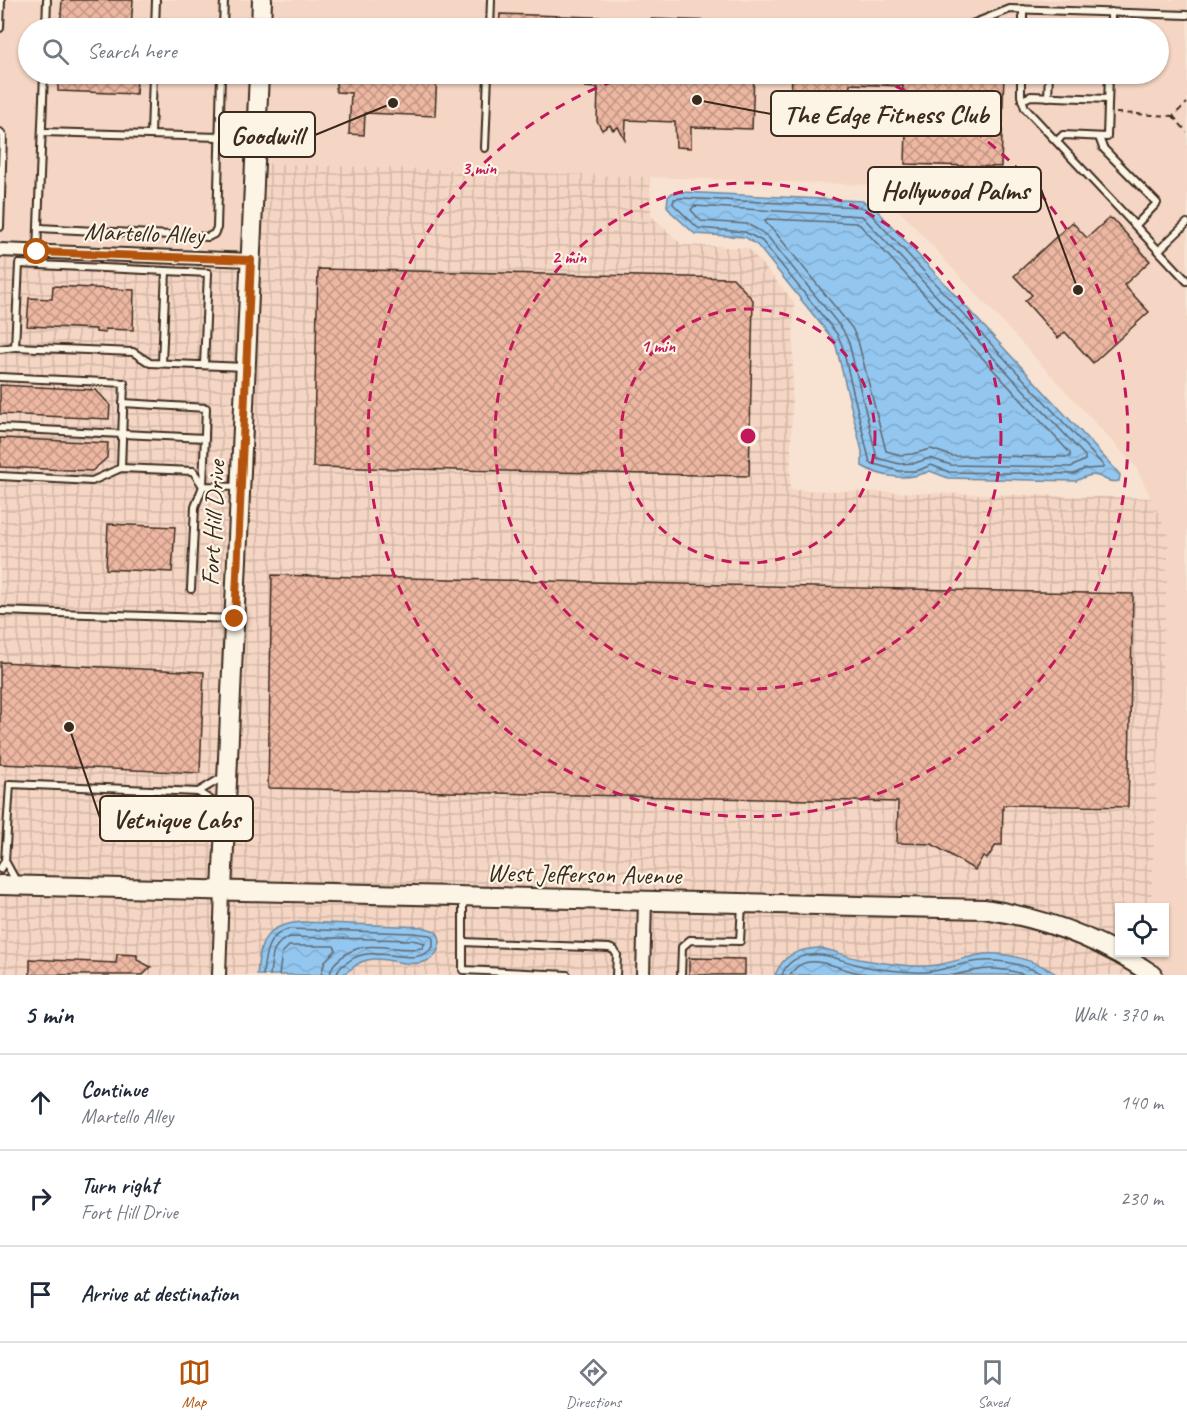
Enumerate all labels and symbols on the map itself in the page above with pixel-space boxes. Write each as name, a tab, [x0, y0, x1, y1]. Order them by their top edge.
callout: The Edge Fitness Club	[771, 91, 1001, 136]
text: The Edge Fitness Club	[783, 97, 991, 131]
callout: Goodwill	[219, 112, 315, 157]
text: Goodwill	[231, 118, 308, 152]
text: 3 min	[462, 157, 497, 179]
callout: Hollywood Palms	[868, 167, 1041, 212]
text: Hollywood Palms	[881, 173, 1032, 207]
street label: Martello Alley	[83, 214, 207, 252]
route start	[23, 238, 49, 264]
text: 2 min	[552, 246, 587, 268]
text: 1 min	[641, 335, 676, 357]
centre of rings	[738, 426, 758, 446]
street label: Fort Hill Drive	[193, 457, 233, 587]
route end	[221, 605, 247, 631]
callout: Vetnique Labs	[100, 796, 253, 841]
text: Vetnique Labs	[112, 802, 242, 836]
street label: West Jefferson Avenue	[487, 856, 684, 892]

